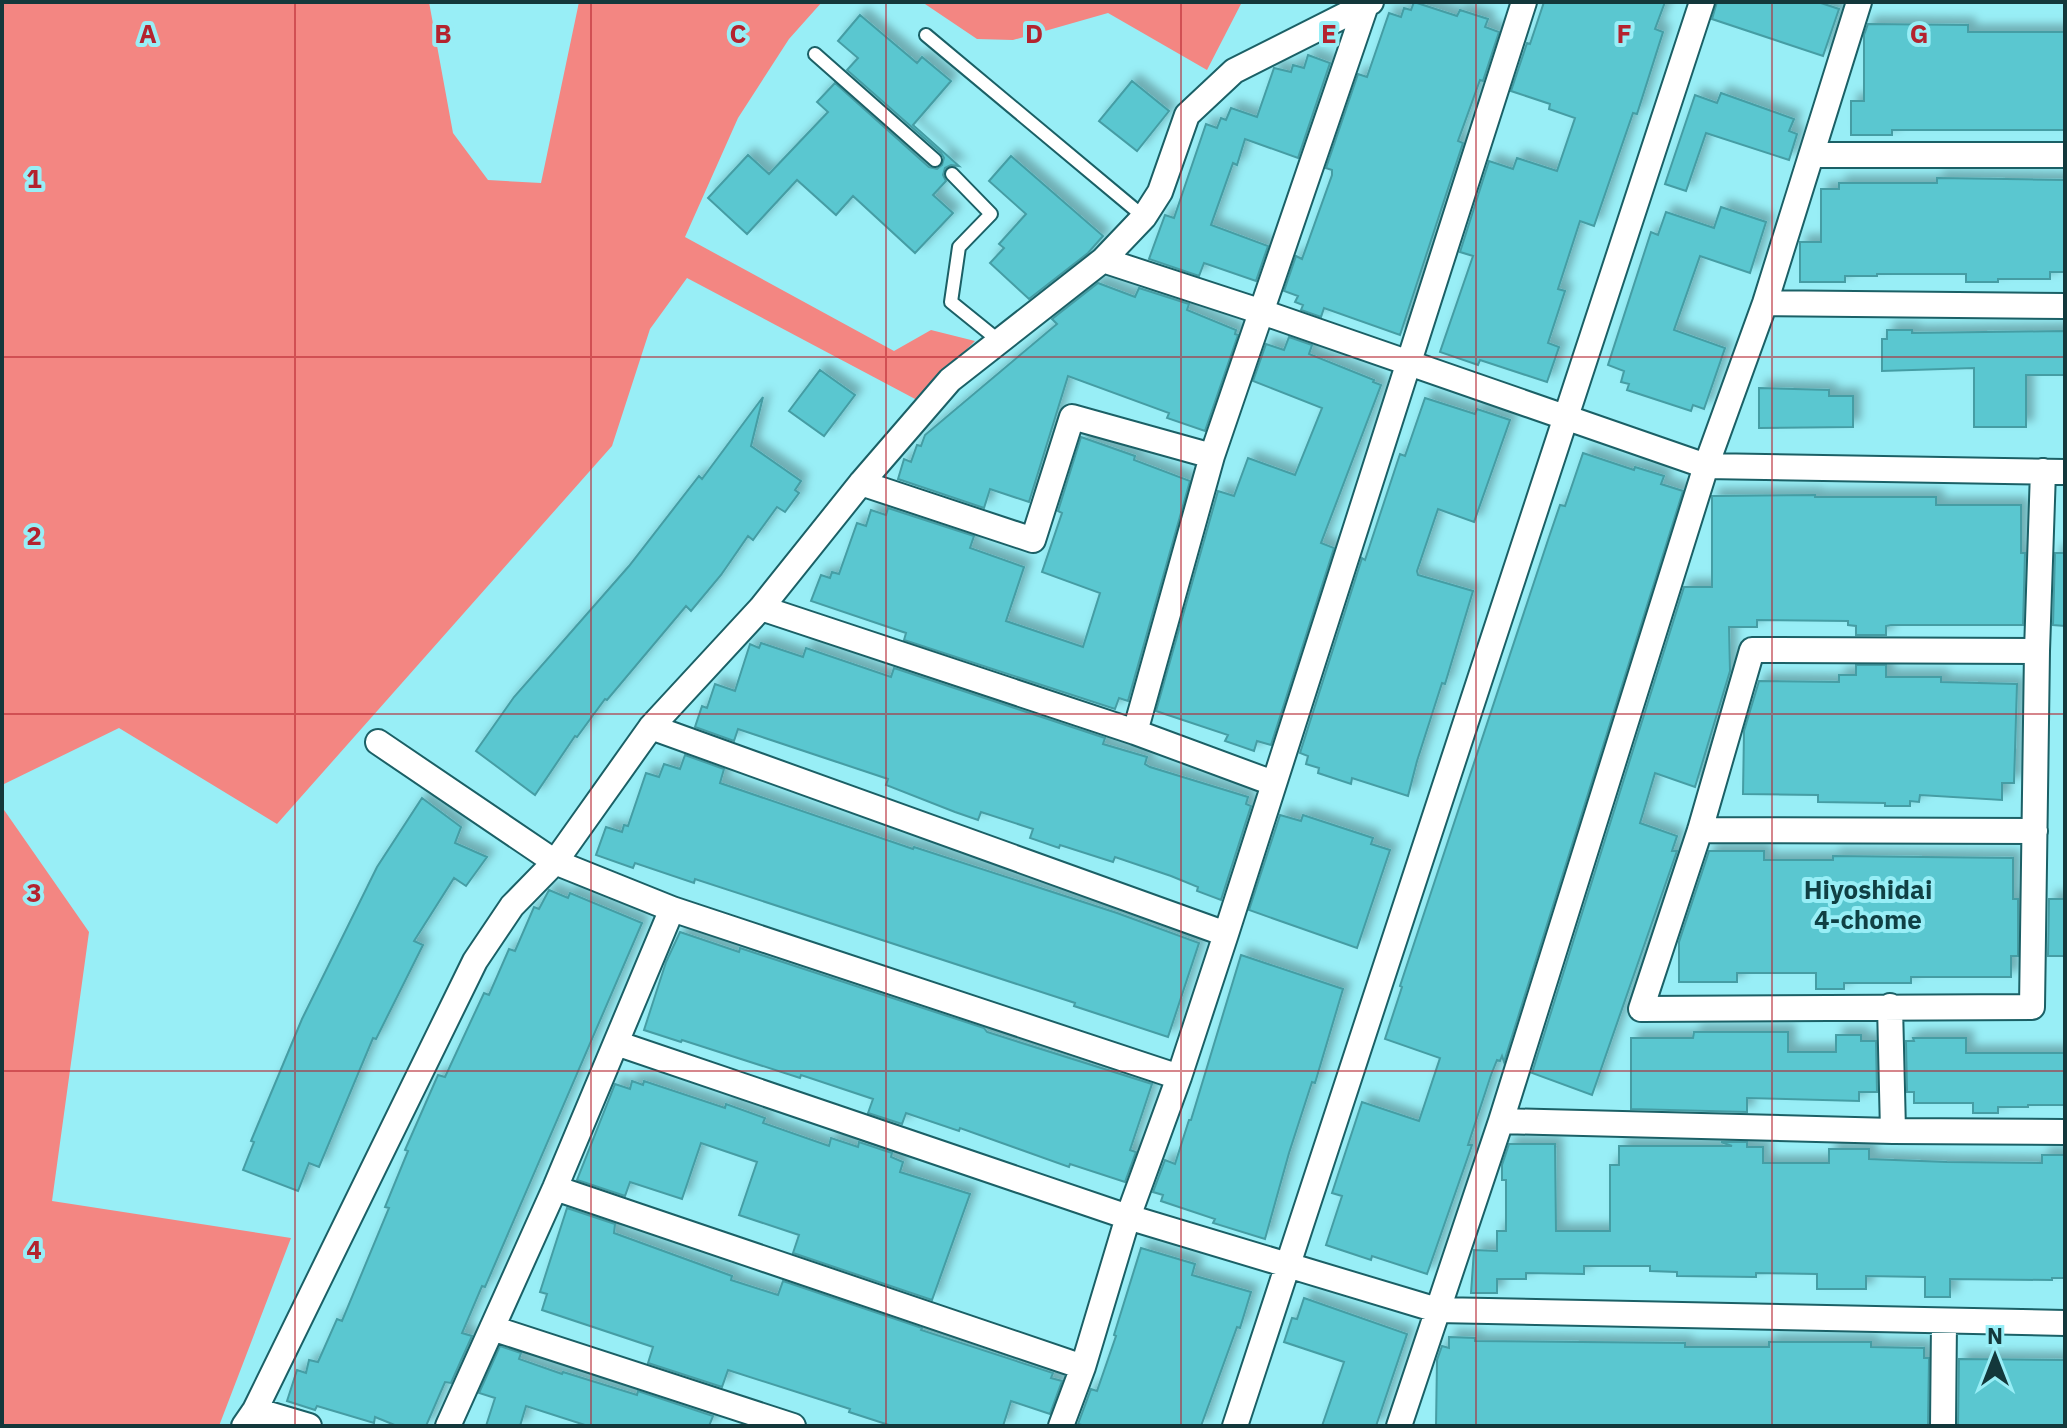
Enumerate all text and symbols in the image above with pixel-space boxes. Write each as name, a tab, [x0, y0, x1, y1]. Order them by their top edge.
text: A	[139, 16, 157, 50]
text: B	[434, 16, 452, 50]
text: C	[730, 16, 747, 50]
text: D	[1025, 16, 1043, 50]
text: E	[1321, 16, 1337, 50]
text: F	[1616, 16, 1632, 50]
text: G	[1910, 16, 1928, 50]
text: 1	[26, 161, 42, 195]
text: 2	[26, 518, 42, 552]
district label: Hiyoshidai 4-chome	[1804, 872, 1932, 936]
text: 3	[26, 875, 42, 909]
text: 4	[26, 1232, 42, 1266]
north arrow	[1955, 1316, 2035, 1396]
text: N	[1987, 1321, 2003, 1350]

